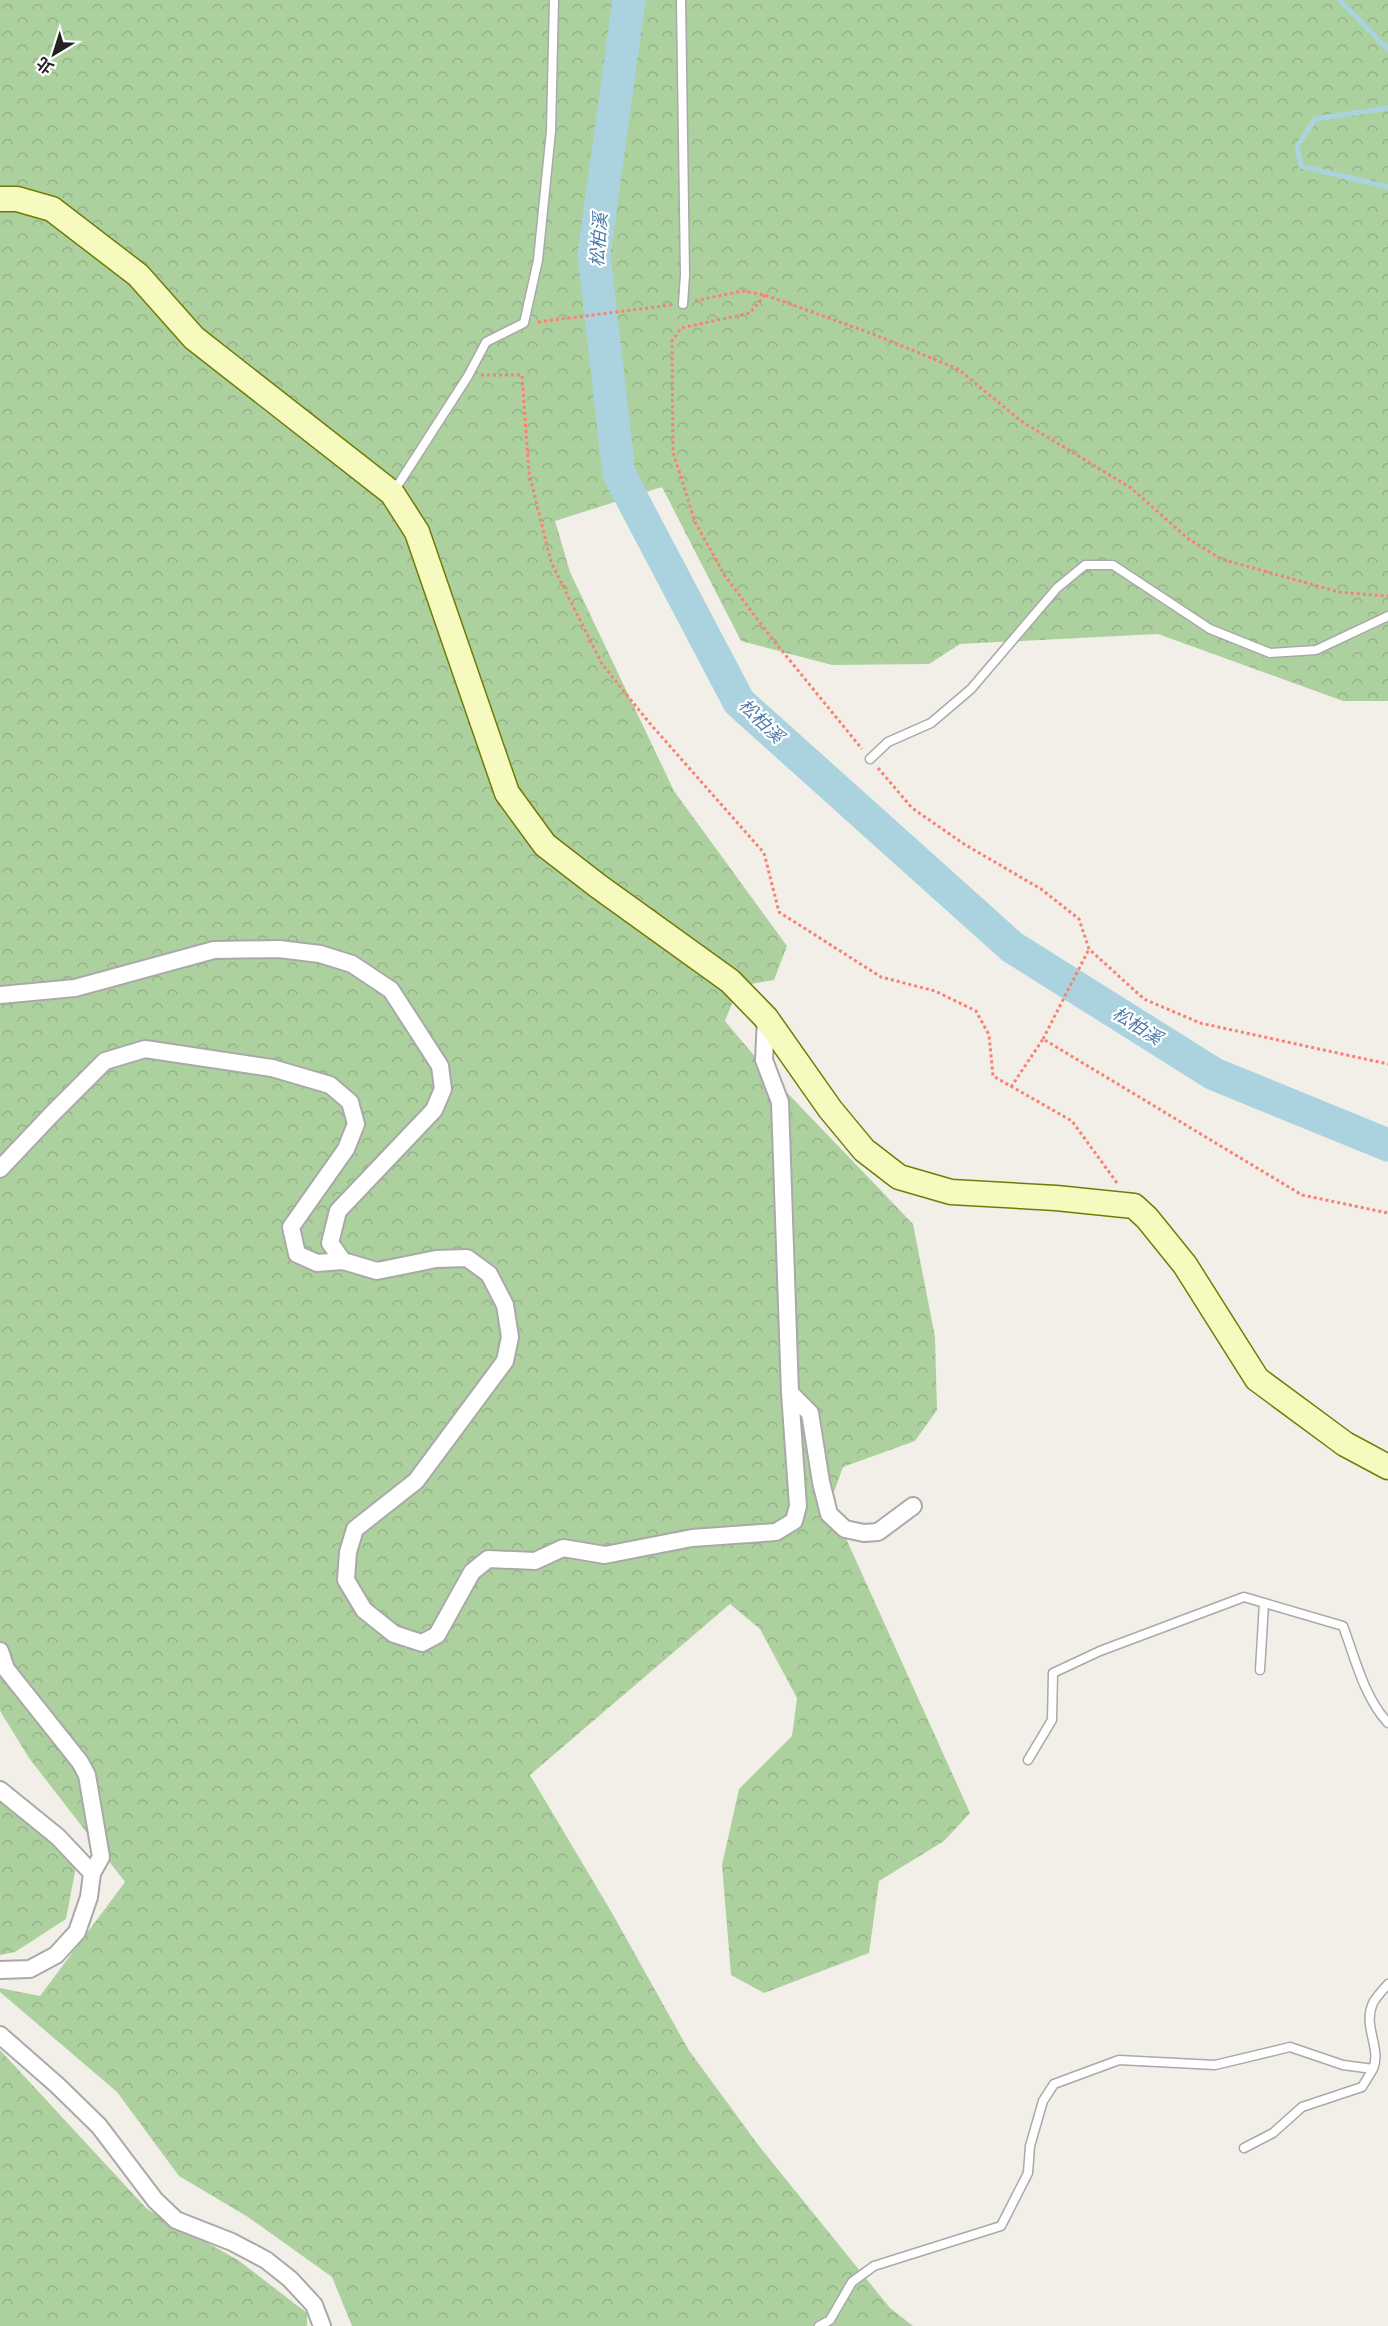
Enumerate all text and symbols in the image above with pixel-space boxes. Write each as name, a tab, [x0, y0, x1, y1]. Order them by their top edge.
north arrow	[24, 24, 84, 84]
text: 北	[34, 54, 57, 77]
water label: 松柏溪	[587, 209, 611, 268]
water label: 松柏溪	[735, 695, 790, 749]
water label: 松柏溪	[1109, 1003, 1168, 1050]

